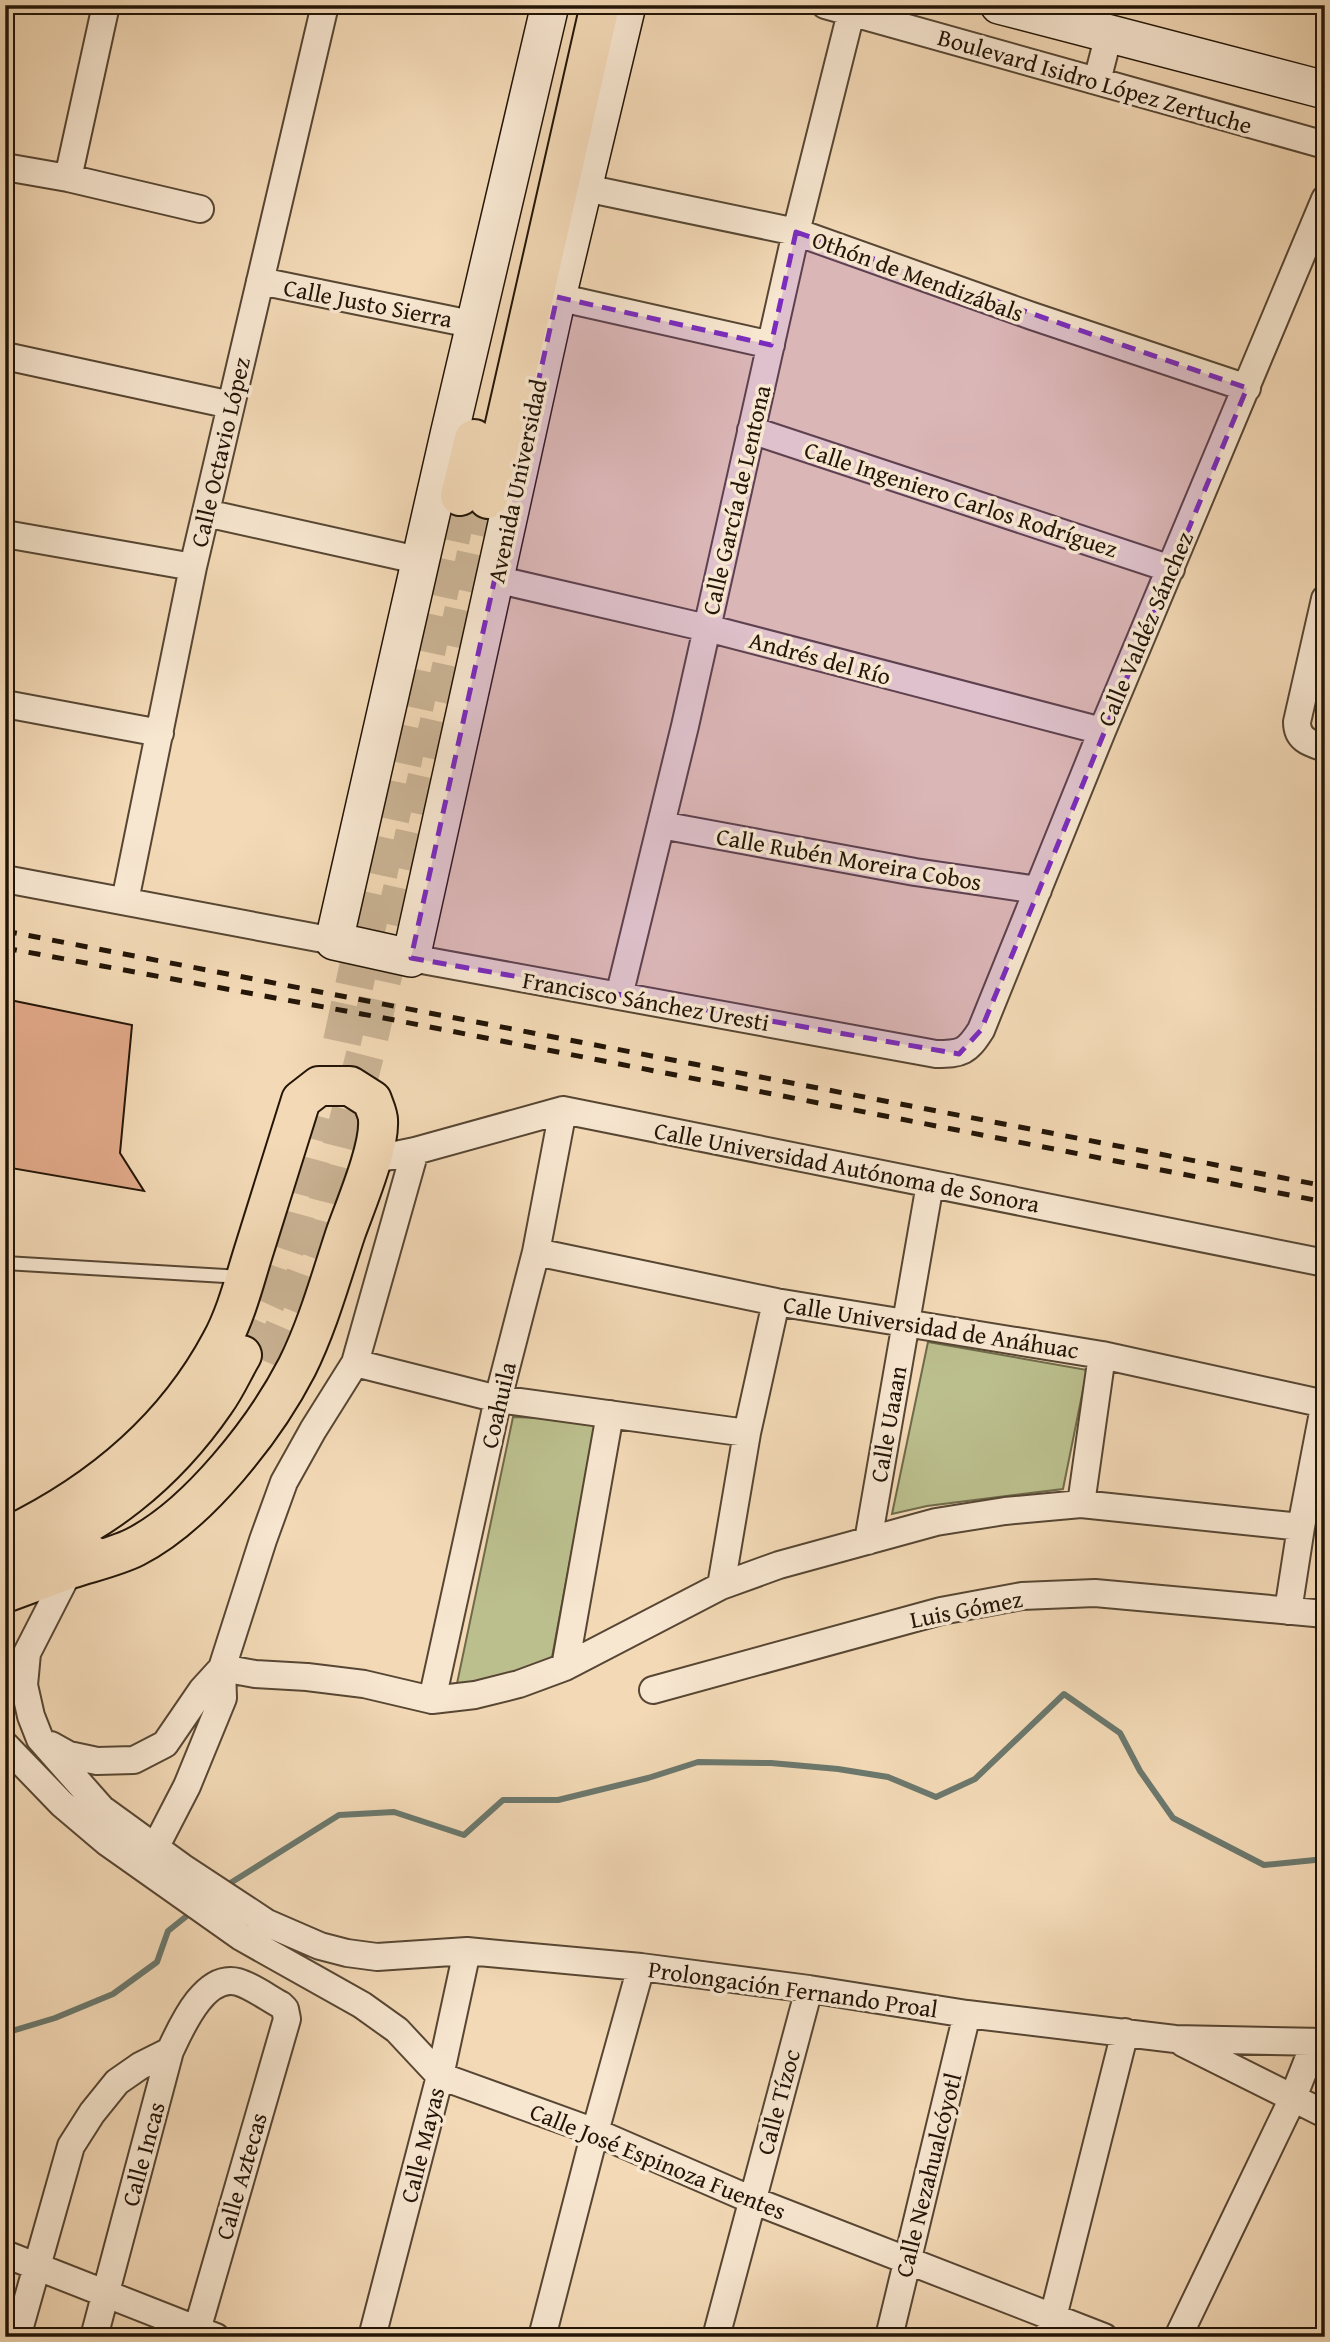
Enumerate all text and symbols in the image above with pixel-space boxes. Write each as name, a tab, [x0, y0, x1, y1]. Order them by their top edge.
street label: Boulevard Isidro López Zertuche	[934, 19, 1256, 143]
street label: Othón de Mendizábals	[807, 221, 1029, 331]
street label: Calle Justo Sierra	[281, 269, 456, 337]
street label: Calle Octavio López	[181, 354, 259, 550]
street label: Avenida Universidad	[478, 376, 556, 586]
street label: Calle García de Lentona	[693, 381, 780, 618]
street label: Calle Ingeniero Carlos Rodríguez	[800, 432, 1122, 566]
street label: Calle Valdéz Sánchez	[1088, 526, 1202, 732]
street label: Andrés del Río	[745, 622, 895, 694]
street label: Calle Rubén Moreira Cobos	[714, 818, 984, 900]
street label: Francisco Sánchez Uresti	[520, 962, 772, 1040]
street label: Calle Universidad Autónoma de Sonora	[651, 1112, 1043, 1222]
street label: Calle Universidad de Anáhuac	[781, 1286, 1082, 1368]
street label: Coahuila	[471, 1358, 525, 1452]
street label: Calle Uaaan	[861, 1362, 916, 1485]
street label: Luis Gómez	[907, 1581, 1025, 1637]
street label: Prolongación Fernando Proal	[646, 1951, 940, 2027]
street label: Calle Tízoc	[747, 2045, 809, 2159]
street label: Calle Nezahualcóyotl	[886, 2069, 970, 2281]
street label: Calle Mayas	[391, 2084, 453, 2206]
street label: Calle José Espinoza Fuentes	[525, 2094, 791, 2228]
street label: Calle Incas	[112, 2098, 174, 2210]
street label: Calle Aztecas	[206, 2108, 276, 2244]

